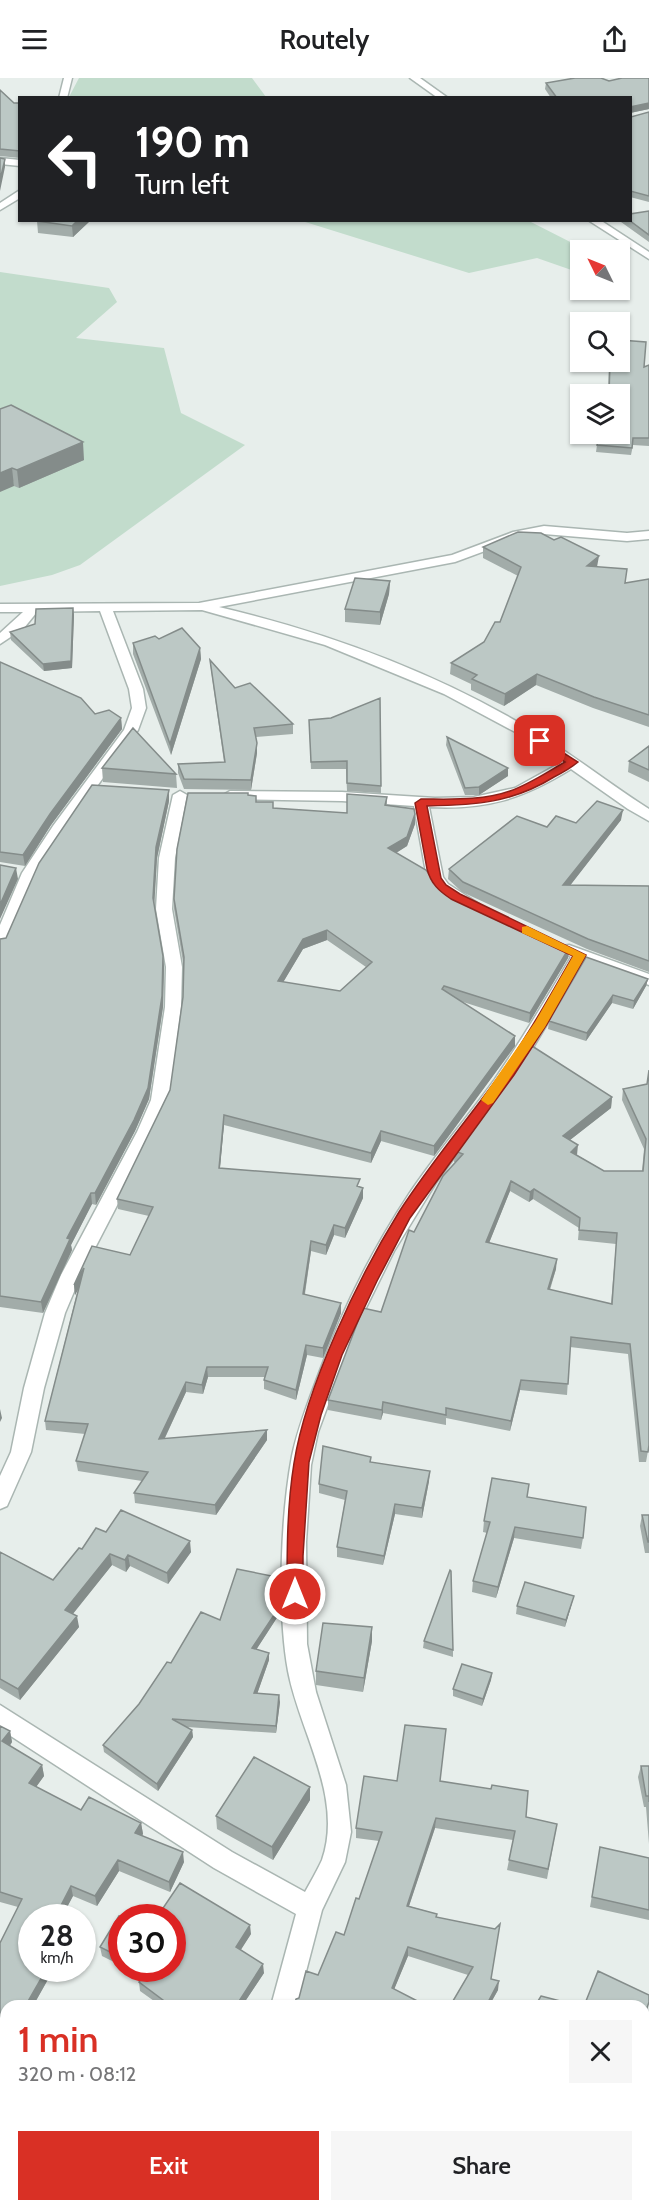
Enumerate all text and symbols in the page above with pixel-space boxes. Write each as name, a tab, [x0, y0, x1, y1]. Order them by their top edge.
icon: menu	[18, 23, 51, 56]
text: Routely	[280, 23, 369, 56]
icon: share	[598, 23, 631, 56]
text: 190 m	[135, 116, 250, 168]
icon: left	[36, 120, 114, 198]
text: Turn left	[135, 168, 229, 201]
north arrow	[570, 240, 630, 300]
map controls	[570, 240, 630, 444]
button: search	[570, 312, 630, 372]
button: layers	[570, 384, 630, 444]
pin	[514, 715, 565, 766]
icon: arrive	[523, 724, 556, 757]
position arrow	[263, 1562, 327, 1626]
speed limit sign: 30	[108, 1904, 186, 1982]
text: 28	[40, 1917, 74, 1954]
text: km/h	[41, 1949, 73, 1967]
text: 1 min	[18, 2017, 98, 2061]
button: close	[569, 2020, 632, 2083]
text: 320 m · 08:12	[18, 2062, 136, 2086]
button: Exit	[18, 2131, 319, 2200]
button: Share	[331, 2131, 632, 2200]

